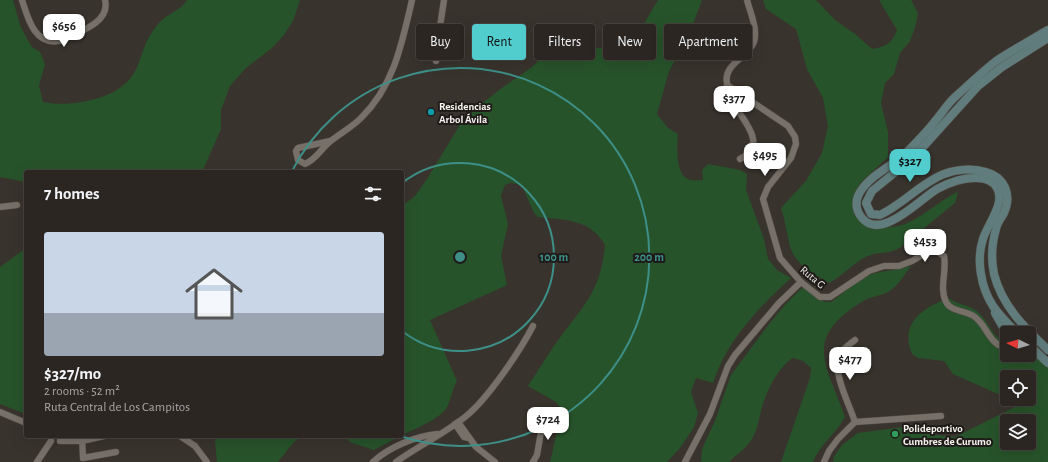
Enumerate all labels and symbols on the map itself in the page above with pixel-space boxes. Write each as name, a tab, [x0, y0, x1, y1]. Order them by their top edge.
pin: $656	[40, 14, 88, 48]
pin: $377	[710, 86, 758, 120]
place label: Residencias Arbol Ávila	[439, 101, 491, 125]
marker: Residencias Arbol Ávila	[426, 107, 436, 117]
pin: $495	[741, 143, 789, 177]
pin: $327	[886, 149, 934, 183]
pin: $453	[901, 229, 949, 263]
centre of rings	[453, 250, 467, 264]
text: 100 m	[540, 251, 568, 263]
text: 200 m	[634, 251, 664, 263]
street label: Ruta G	[798, 264, 827, 291]
north arrow	[1000, 326, 1036, 362]
pin: $477	[826, 347, 874, 381]
pin: $724	[524, 407, 572, 441]
place label: Polideportivo Cumbres de Curumo	[903, 423, 992, 447]
marker: Polideportivo Cumbres de Curumo	[890, 429, 900, 439]

